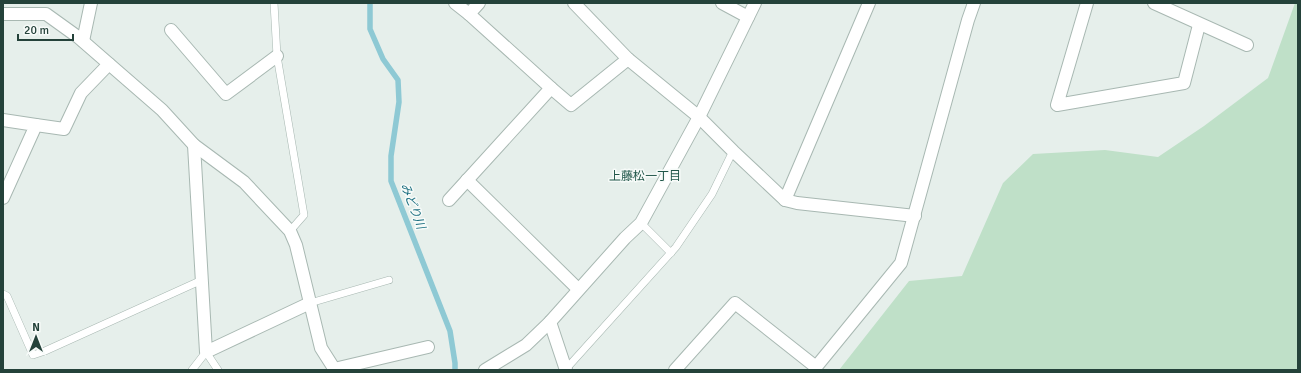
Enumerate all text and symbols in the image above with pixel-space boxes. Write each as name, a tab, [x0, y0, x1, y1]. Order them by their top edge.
scale bar	[18, 16, 73, 42]
text: 20 m	[24, 23, 49, 38]
district label: 上藤松一丁目	[609, 169, 681, 184]
water label: みどり川	[397, 181, 429, 233]
north arrow	[16, 317, 56, 357]
text: N	[32, 321, 40, 334]

